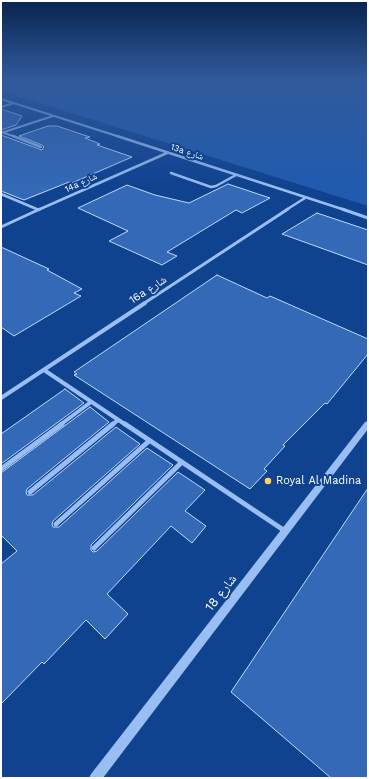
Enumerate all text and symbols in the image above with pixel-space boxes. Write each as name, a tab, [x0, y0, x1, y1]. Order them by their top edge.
street label: 13a شارع	[169, 142, 205, 162]
street label: 14a شارع	[63, 171, 99, 195]
street label: 16a شارع	[127, 273, 169, 307]
place label: Royal Al Madina	[276, 474, 361, 488]
marker: Royal Al Madina	[263, 476, 273, 486]
street label: شارع 18	[202, 572, 240, 614]

